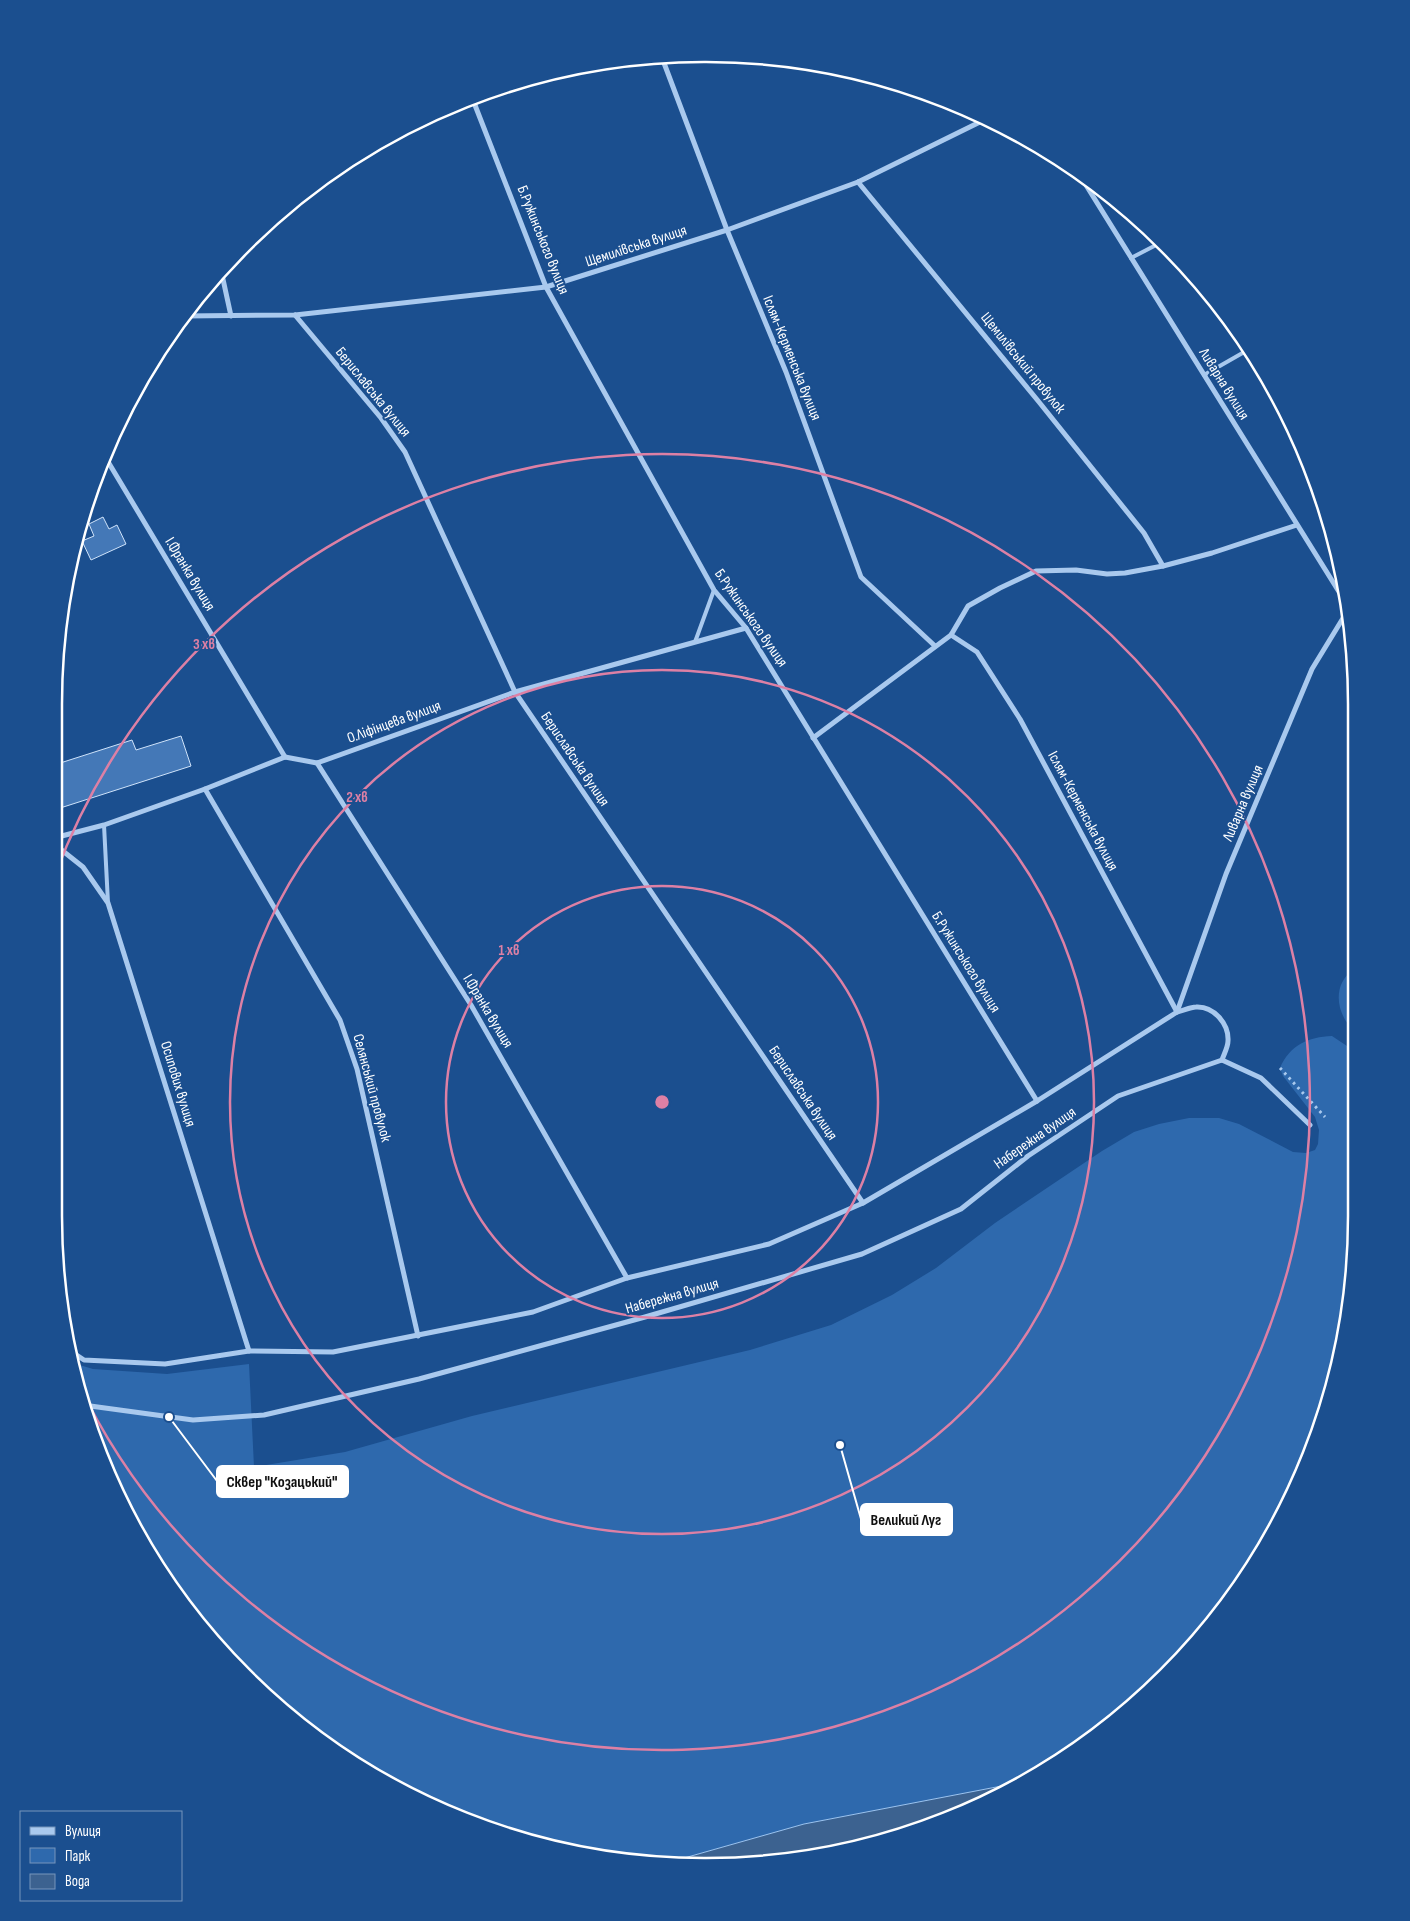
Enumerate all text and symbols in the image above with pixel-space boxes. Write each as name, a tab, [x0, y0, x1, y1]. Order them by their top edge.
street label: Б.Ружинського вулиця	[513, 183, 574, 297]
street label: Щемилівська вулиця	[583, 221, 689, 271]
street label: Іслям-Керменська вулиця	[758, 293, 826, 423]
street label: Щемилівський провулок	[976, 309, 1070, 418]
street label: Бериславська вулиця	[331, 343, 415, 441]
street label: Ливарна вулиця	[1194, 344, 1254, 423]
street label: І.Франка вулиця	[161, 534, 219, 614]
street label: Б.Ружинського вулиця	[710, 565, 792, 671]
text: 3 хв	[193, 635, 215, 654]
street label: О.Ліфінцева вулиця	[344, 696, 444, 748]
street label: Бериславська вулиця	[536, 708, 614, 810]
street label: Іслям-Керменська вулиця	[1043, 748, 1123, 874]
street label: Ливарна вулиця	[1218, 762, 1268, 845]
text: 2 хв	[346, 788, 368, 807]
street label: Б.Ружинського вулиця	[927, 908, 1005, 1016]
text: 1 хв	[498, 941, 520, 960]
street label: І.Франка вулиця	[459, 971, 517, 1051]
street label: Селянський провулок	[348, 1032, 396, 1144]
street label: Осипових вулиця	[156, 1039, 200, 1129]
street label: Бериславська вулиця	[764, 1042, 842, 1144]
centre of rings	[653, 1093, 671, 1111]
street label: Набережна вулиця	[990, 1103, 1080, 1173]
street label: Набережна вулиця	[623, 1274, 721, 1318]
callout: Сквер "Козацький"	[217, 1466, 348, 1497]
text: Сквер "Козацький"	[226, 1473, 338, 1492]
callout: Великий Луг	[861, 1504, 952, 1535]
text: Великий Луг	[871, 1511, 941, 1530]
legend	[20, 1811, 182, 1901]
text: Вулиця	[65, 1822, 101, 1841]
text: Парк	[65, 1847, 91, 1866]
text: Вода	[65, 1872, 90, 1891]

